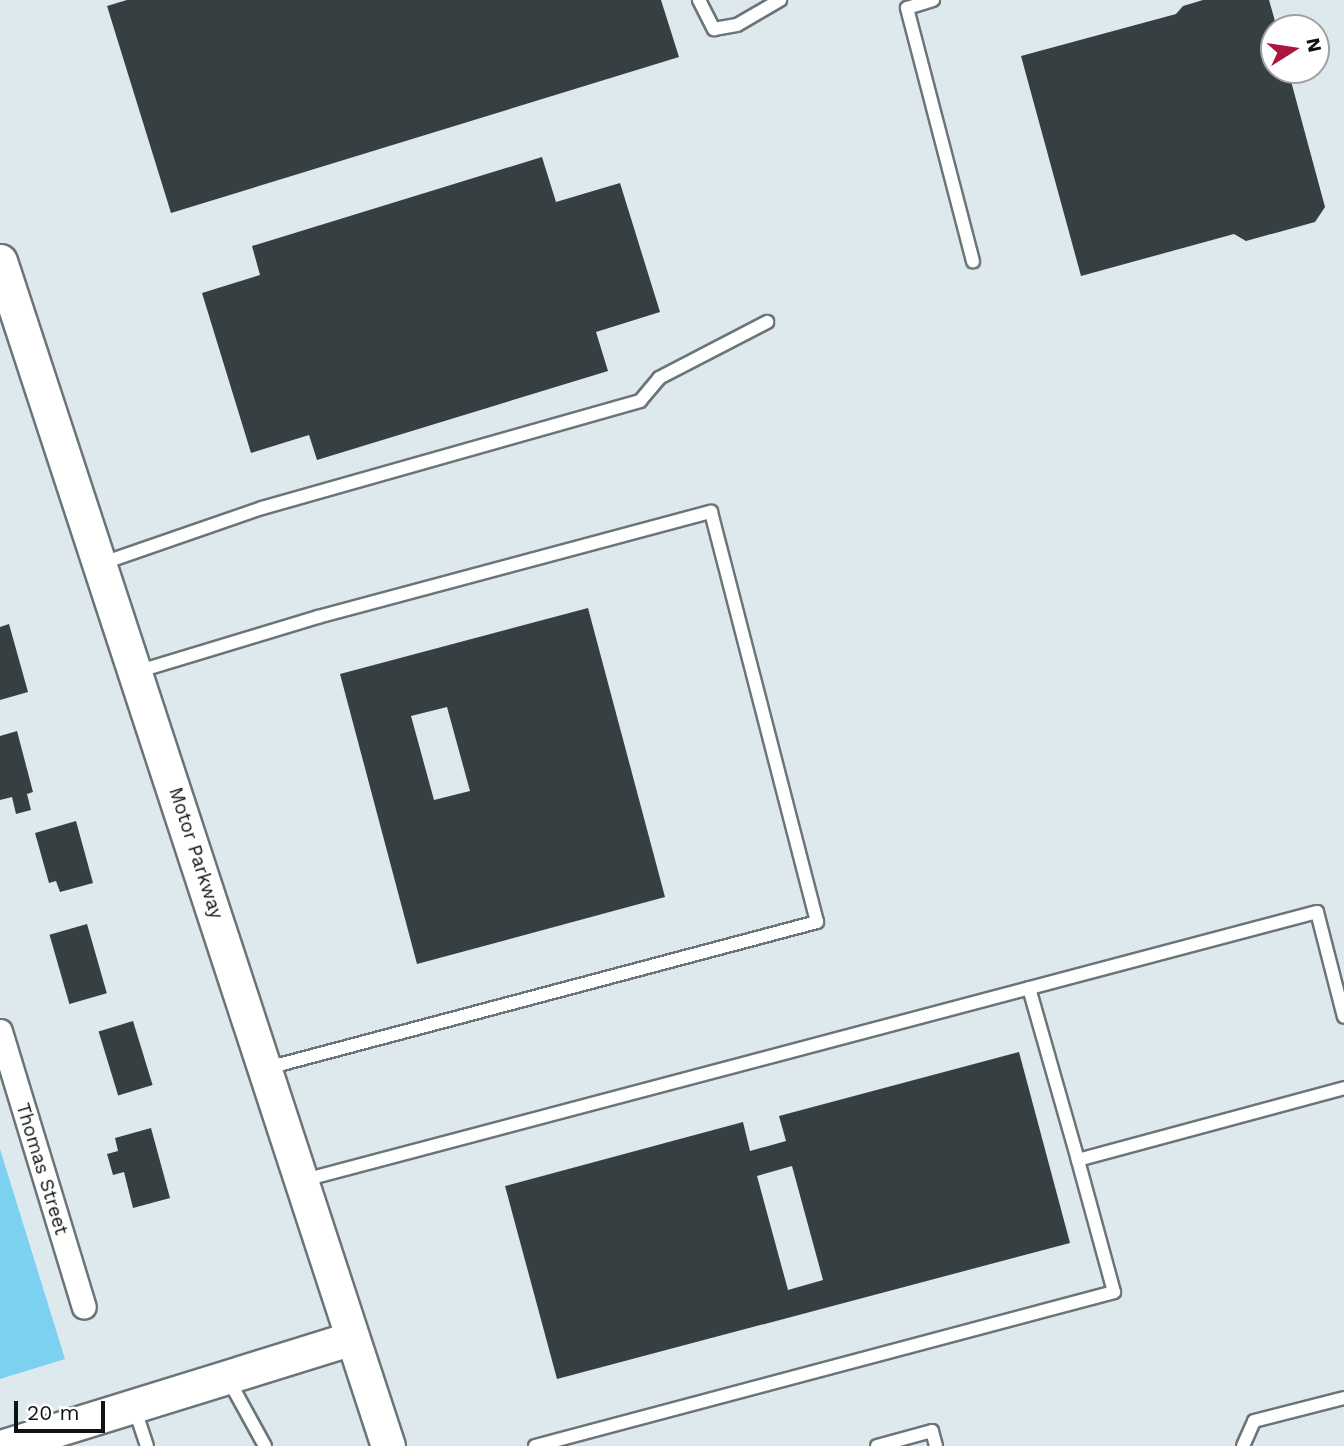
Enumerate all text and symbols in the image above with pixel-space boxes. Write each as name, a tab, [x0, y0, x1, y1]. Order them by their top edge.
north arrow	[1260, 14, 1330, 84]
text: N	[1301, 36, 1327, 54]
street label: Motor Parkway	[164, 784, 228, 922]
street label: Thomas Street	[11, 1100, 73, 1238]
scale bar	[18, 1386, 108, 1430]
text: 20 m	[27, 1400, 79, 1425]

